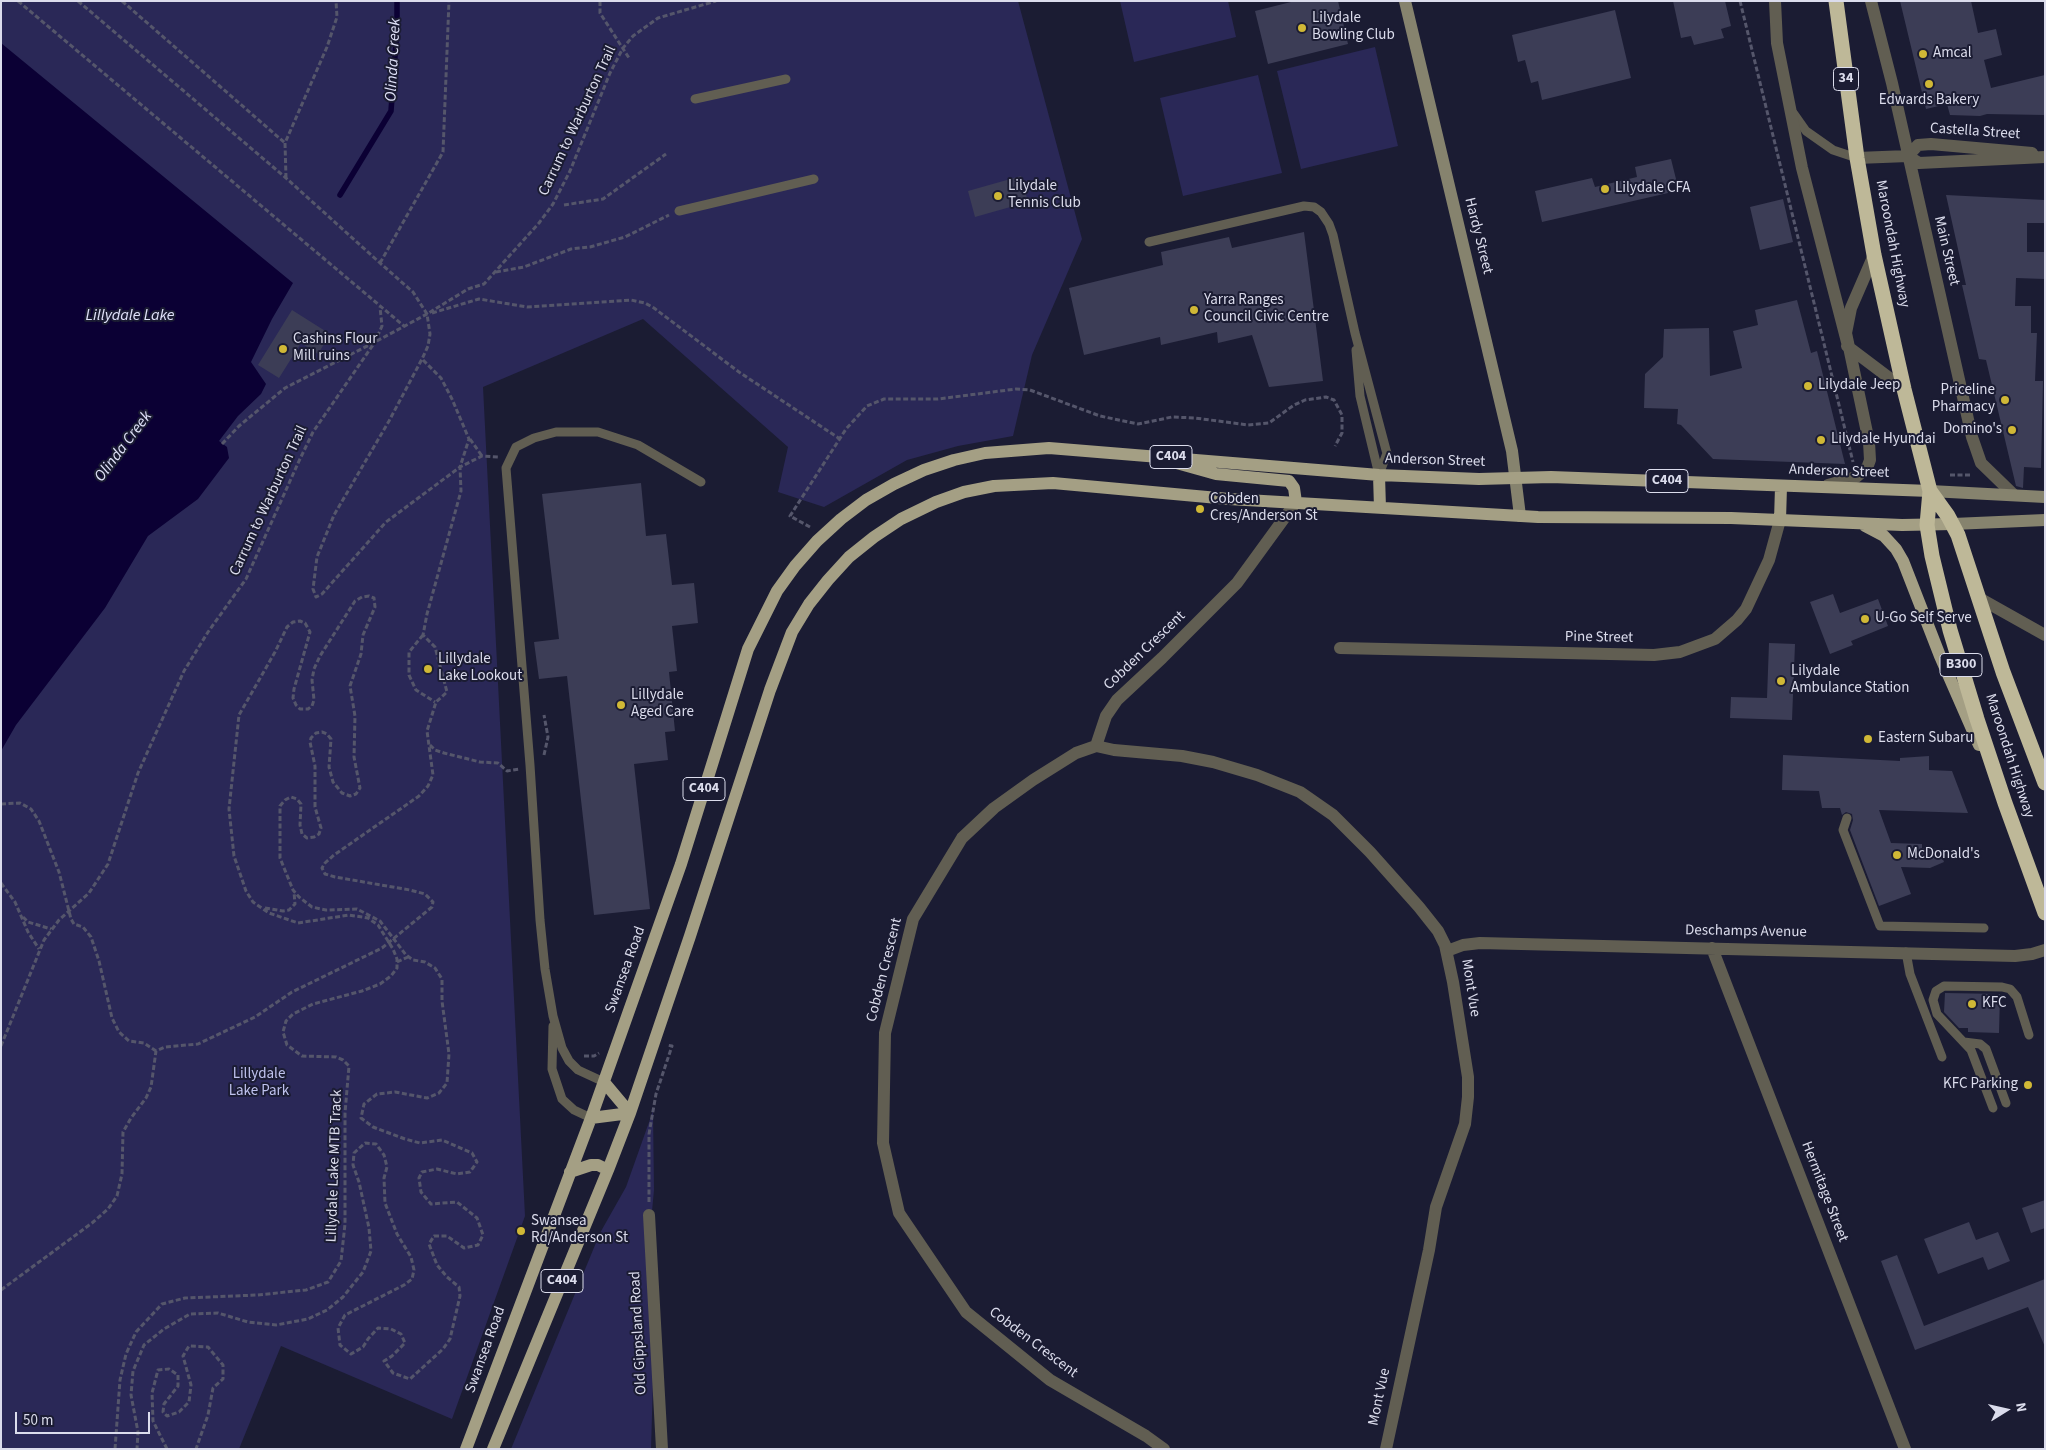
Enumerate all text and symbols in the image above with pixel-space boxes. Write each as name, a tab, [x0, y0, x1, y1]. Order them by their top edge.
place label: Lilydale Bowling Club	[1312, 10, 1395, 45]
water label: Olinda Creek	[382, 18, 406, 102]
marker: Lilydale Bowling Club	[1296, 22, 1308, 34]
street label: Carrum to Warburton Trail	[535, 43, 621, 199]
place label: Amcal	[1933, 45, 1972, 63]
marker: Amcal	[1917, 48, 1929, 60]
road number: 34	[1834, 68, 1858, 90]
marker: Edwards Bakery	[1923, 78, 1935, 90]
place label: Edwards Bakery	[1879, 92, 1979, 110]
street label: Castella Street	[1929, 120, 2021, 144]
place label: Lilydale Tennis Club	[1008, 178, 1081, 213]
street label: Maroondah Highway	[1871, 179, 1913, 309]
place label: Lilydale CFA	[1615, 180, 1690, 198]
marker: Lilydale CFA	[1599, 183, 1611, 195]
marker: Lilydale Tennis Club	[992, 190, 1004, 202]
street label: Hardy Street	[1460, 196, 1496, 276]
street label: Main Street	[1929, 214, 1963, 288]
place label: Yarra Ranges Council Civic Centre	[1204, 292, 1329, 327]
marker: Yarra Ranges Council Civic Centre	[1188, 304, 1200, 316]
water label: Lillydale Lake	[86, 306, 174, 326]
place label: Cashins Flour Mill ruins	[293, 331, 377, 366]
marker: Cashins Flour Mill ruins	[277, 343, 289, 355]
place label: Lilydale Jeep	[1818, 377, 1900, 395]
marker: Lilydale Jeep	[1802, 380, 1814, 392]
place label: Priceline Pharmacy	[1932, 382, 1995, 417]
marker: Priceline Pharmacy	[1999, 394, 2011, 406]
water label: Olinda Creek	[91, 408, 157, 486]
place label: Domino's	[1943, 421, 2002, 439]
street label: Carrum to Warburton Trail	[226, 423, 312, 579]
marker: Domino's	[2006, 424, 2018, 436]
place label: Lilydale Hyundai	[1831, 431, 1936, 449]
marker: Lilydale Hyundai	[1815, 434, 1827, 446]
road number: C404	[1150, 446, 1192, 468]
street label: Anderson Street	[1384, 450, 1486, 472]
street label: Anderson Street	[1788, 461, 1890, 483]
road number: C404	[1646, 470, 1688, 492]
place label: Cobden Cres/Anderson St	[1210, 491, 1318, 526]
marker: Cobden Cres/Anderson St	[1194, 503, 1206, 515]
street label: Cobden Crescent	[1100, 608, 1190, 694]
place label: U-Go Self Serve	[1875, 610, 1972, 628]
marker: U-Go Self Serve	[1859, 613, 1871, 625]
street label: Pine Street	[1565, 628, 1633, 648]
place label: Lillydale Lake Lookout	[438, 651, 522, 686]
road number: B300	[1940, 654, 1982, 676]
marker: Lillydale Lake Lookout	[422, 663, 434, 675]
place label: Lilydale Ambulance Station	[1791, 663, 1909, 698]
marker: Lilydale Ambulance Station	[1775, 675, 1787, 687]
place label: Lillydale Aged Care	[631, 687, 694, 722]
street label: Maroondah Highway	[1980, 692, 2038, 820]
marker: Lillydale Aged Care	[615, 699, 627, 711]
place label: Eastern Subaru	[1878, 730, 1973, 748]
marker: Eastern Subaru	[1862, 733, 1874, 745]
road number: C404	[683, 778, 725, 801]
place label: McDonald's	[1907, 846, 1980, 864]
marker: McDonald's	[1891, 849, 1903, 861]
street label: Cobden Crescent	[863, 916, 907, 1024]
street label: Deschamps Avenue	[1685, 922, 1807, 942]
street label: Swansea Road	[602, 924, 650, 1016]
street label: Mont Vue	[1457, 958, 1483, 1018]
place label: KFC	[1982, 995, 2007, 1013]
marker: KFC	[1966, 998, 1978, 1010]
park label: Lillydale Lake Park	[229, 1066, 289, 1101]
place label: KFC Parking	[1943, 1076, 2018, 1094]
marker: KFC Parking	[2022, 1079, 2034, 1091]
street label: Lillydale Lake MTB Track	[323, 1089, 347, 1243]
street label: Hermitage Street	[1797, 1139, 1851, 1245]
place label: Swansea Rd/Anderson St	[531, 1213, 628, 1248]
marker: Swansea Rd/Anderson St	[515, 1225, 527, 1237]
road number: C404	[541, 1270, 583, 1292]
street label: Old Gippsland Road	[627, 1271, 651, 1395]
street label: Swansea Road	[462, 1304, 510, 1396]
street label: Cobden Crescent	[985, 1304, 1081, 1382]
street label: Mont Vue	[1365, 1367, 1395, 1427]
north arrow	[1981, 1385, 2031, 1435]
text: N	[2010, 1401, 2031, 1414]
scale bar	[18, 1402, 152, 1434]
text: 50 m	[23, 1410, 53, 1431]

